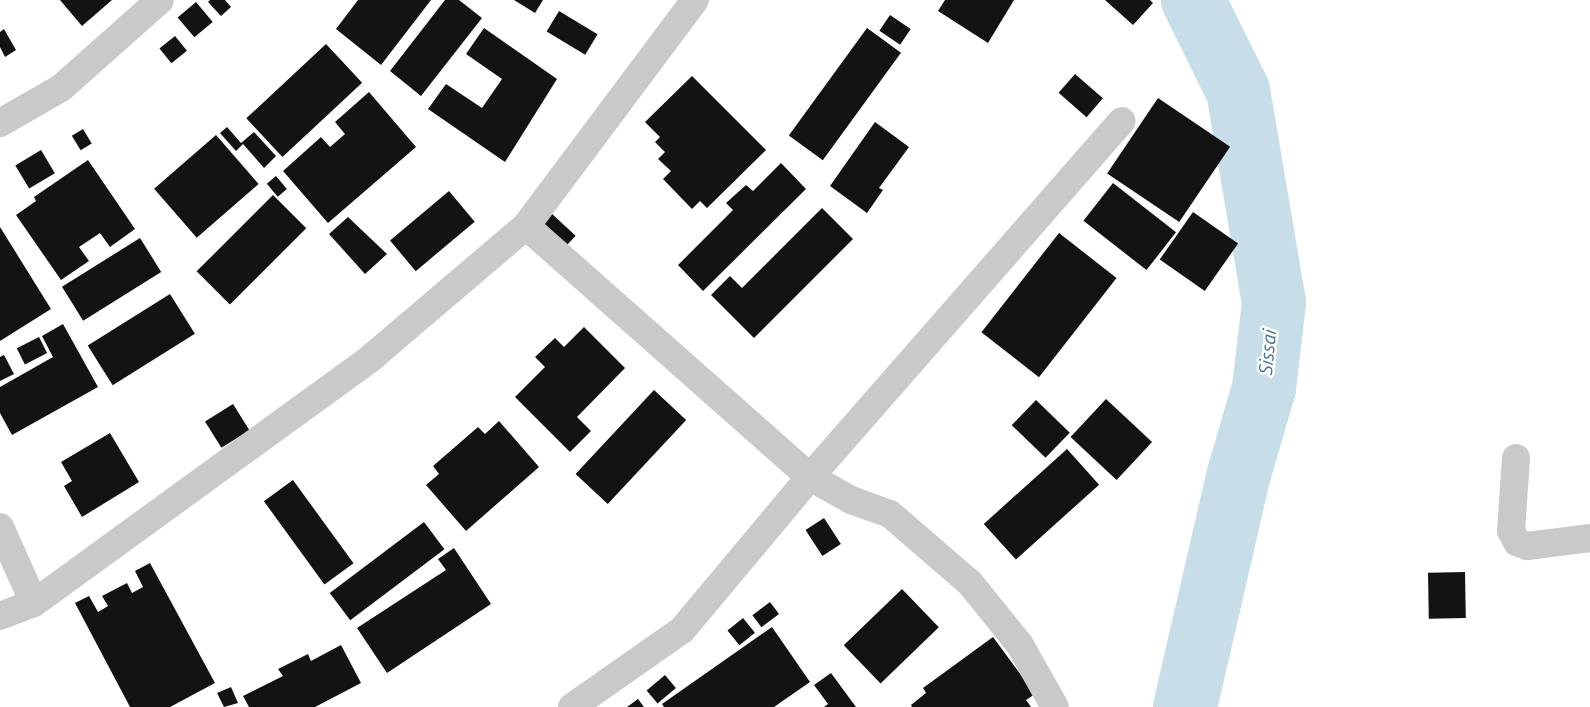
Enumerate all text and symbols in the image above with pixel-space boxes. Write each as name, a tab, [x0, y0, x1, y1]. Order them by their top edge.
water label: Sissai	[1254, 328, 1282, 376]

